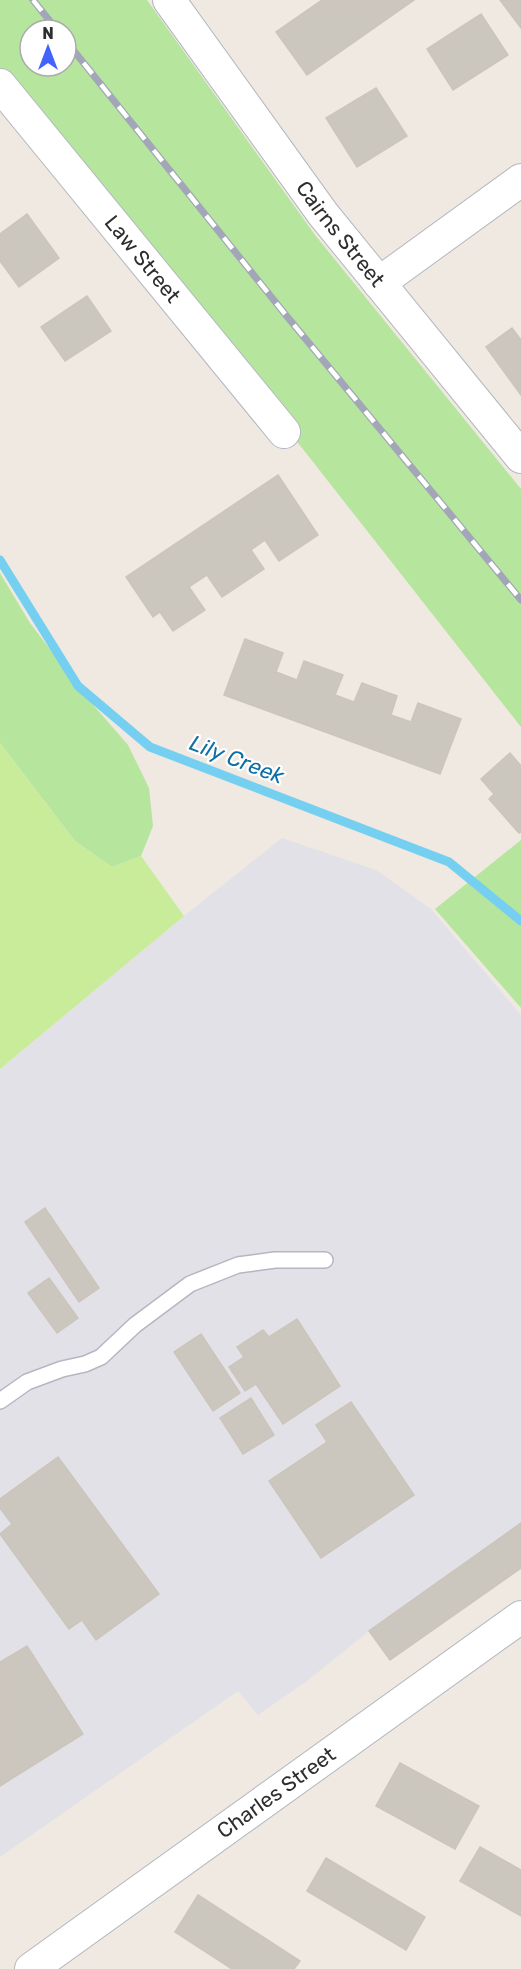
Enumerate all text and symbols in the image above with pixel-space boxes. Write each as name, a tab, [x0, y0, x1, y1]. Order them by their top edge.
north arrow	[18, 18, 78, 78]
text: N	[42, 24, 54, 43]
street label: Cairns Street	[291, 176, 390, 292]
street label: Law Street	[100, 210, 186, 308]
water label: Lily Creek	[186, 729, 288, 790]
street label: Charles Street	[212, 1741, 340, 1843]

